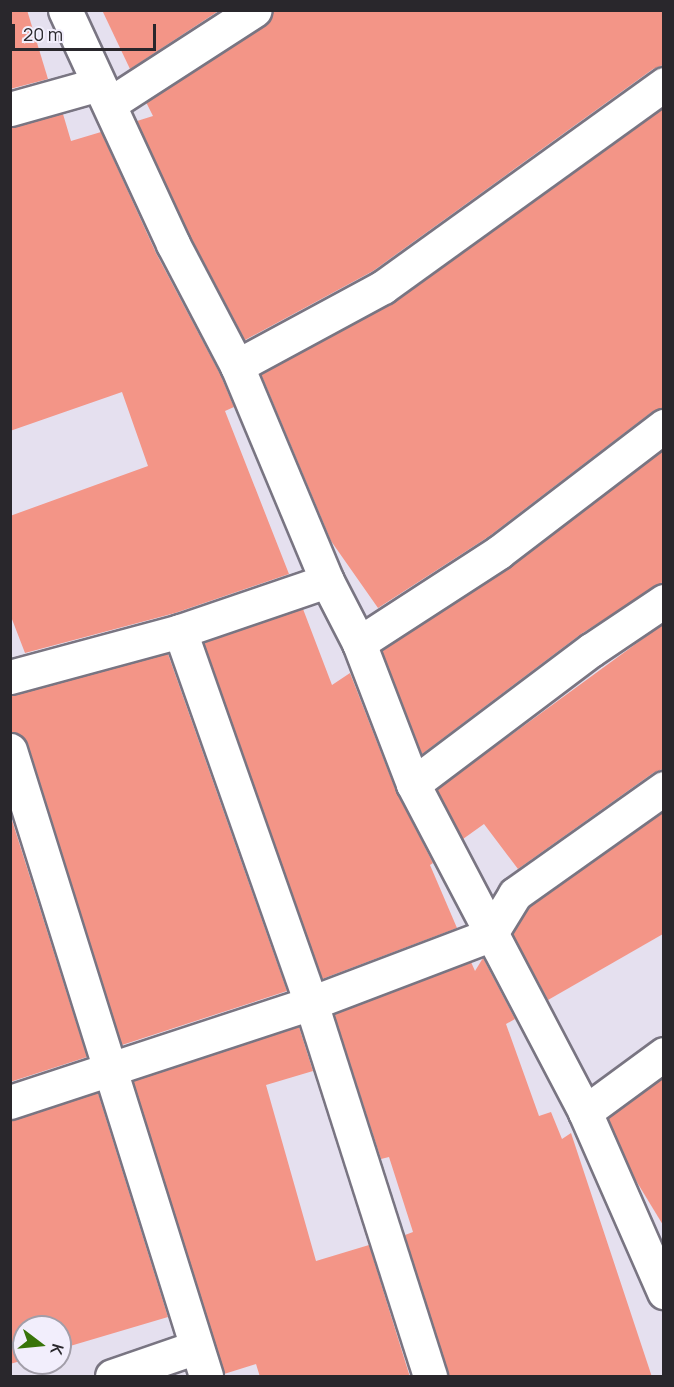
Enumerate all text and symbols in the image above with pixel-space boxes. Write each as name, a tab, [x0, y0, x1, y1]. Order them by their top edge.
scale bar	[15, 12, 159, 50]
text: 20 m	[23, 22, 63, 46]
north arrow	[12, 1315, 72, 1375]
text: K	[45, 1341, 69, 1357]

